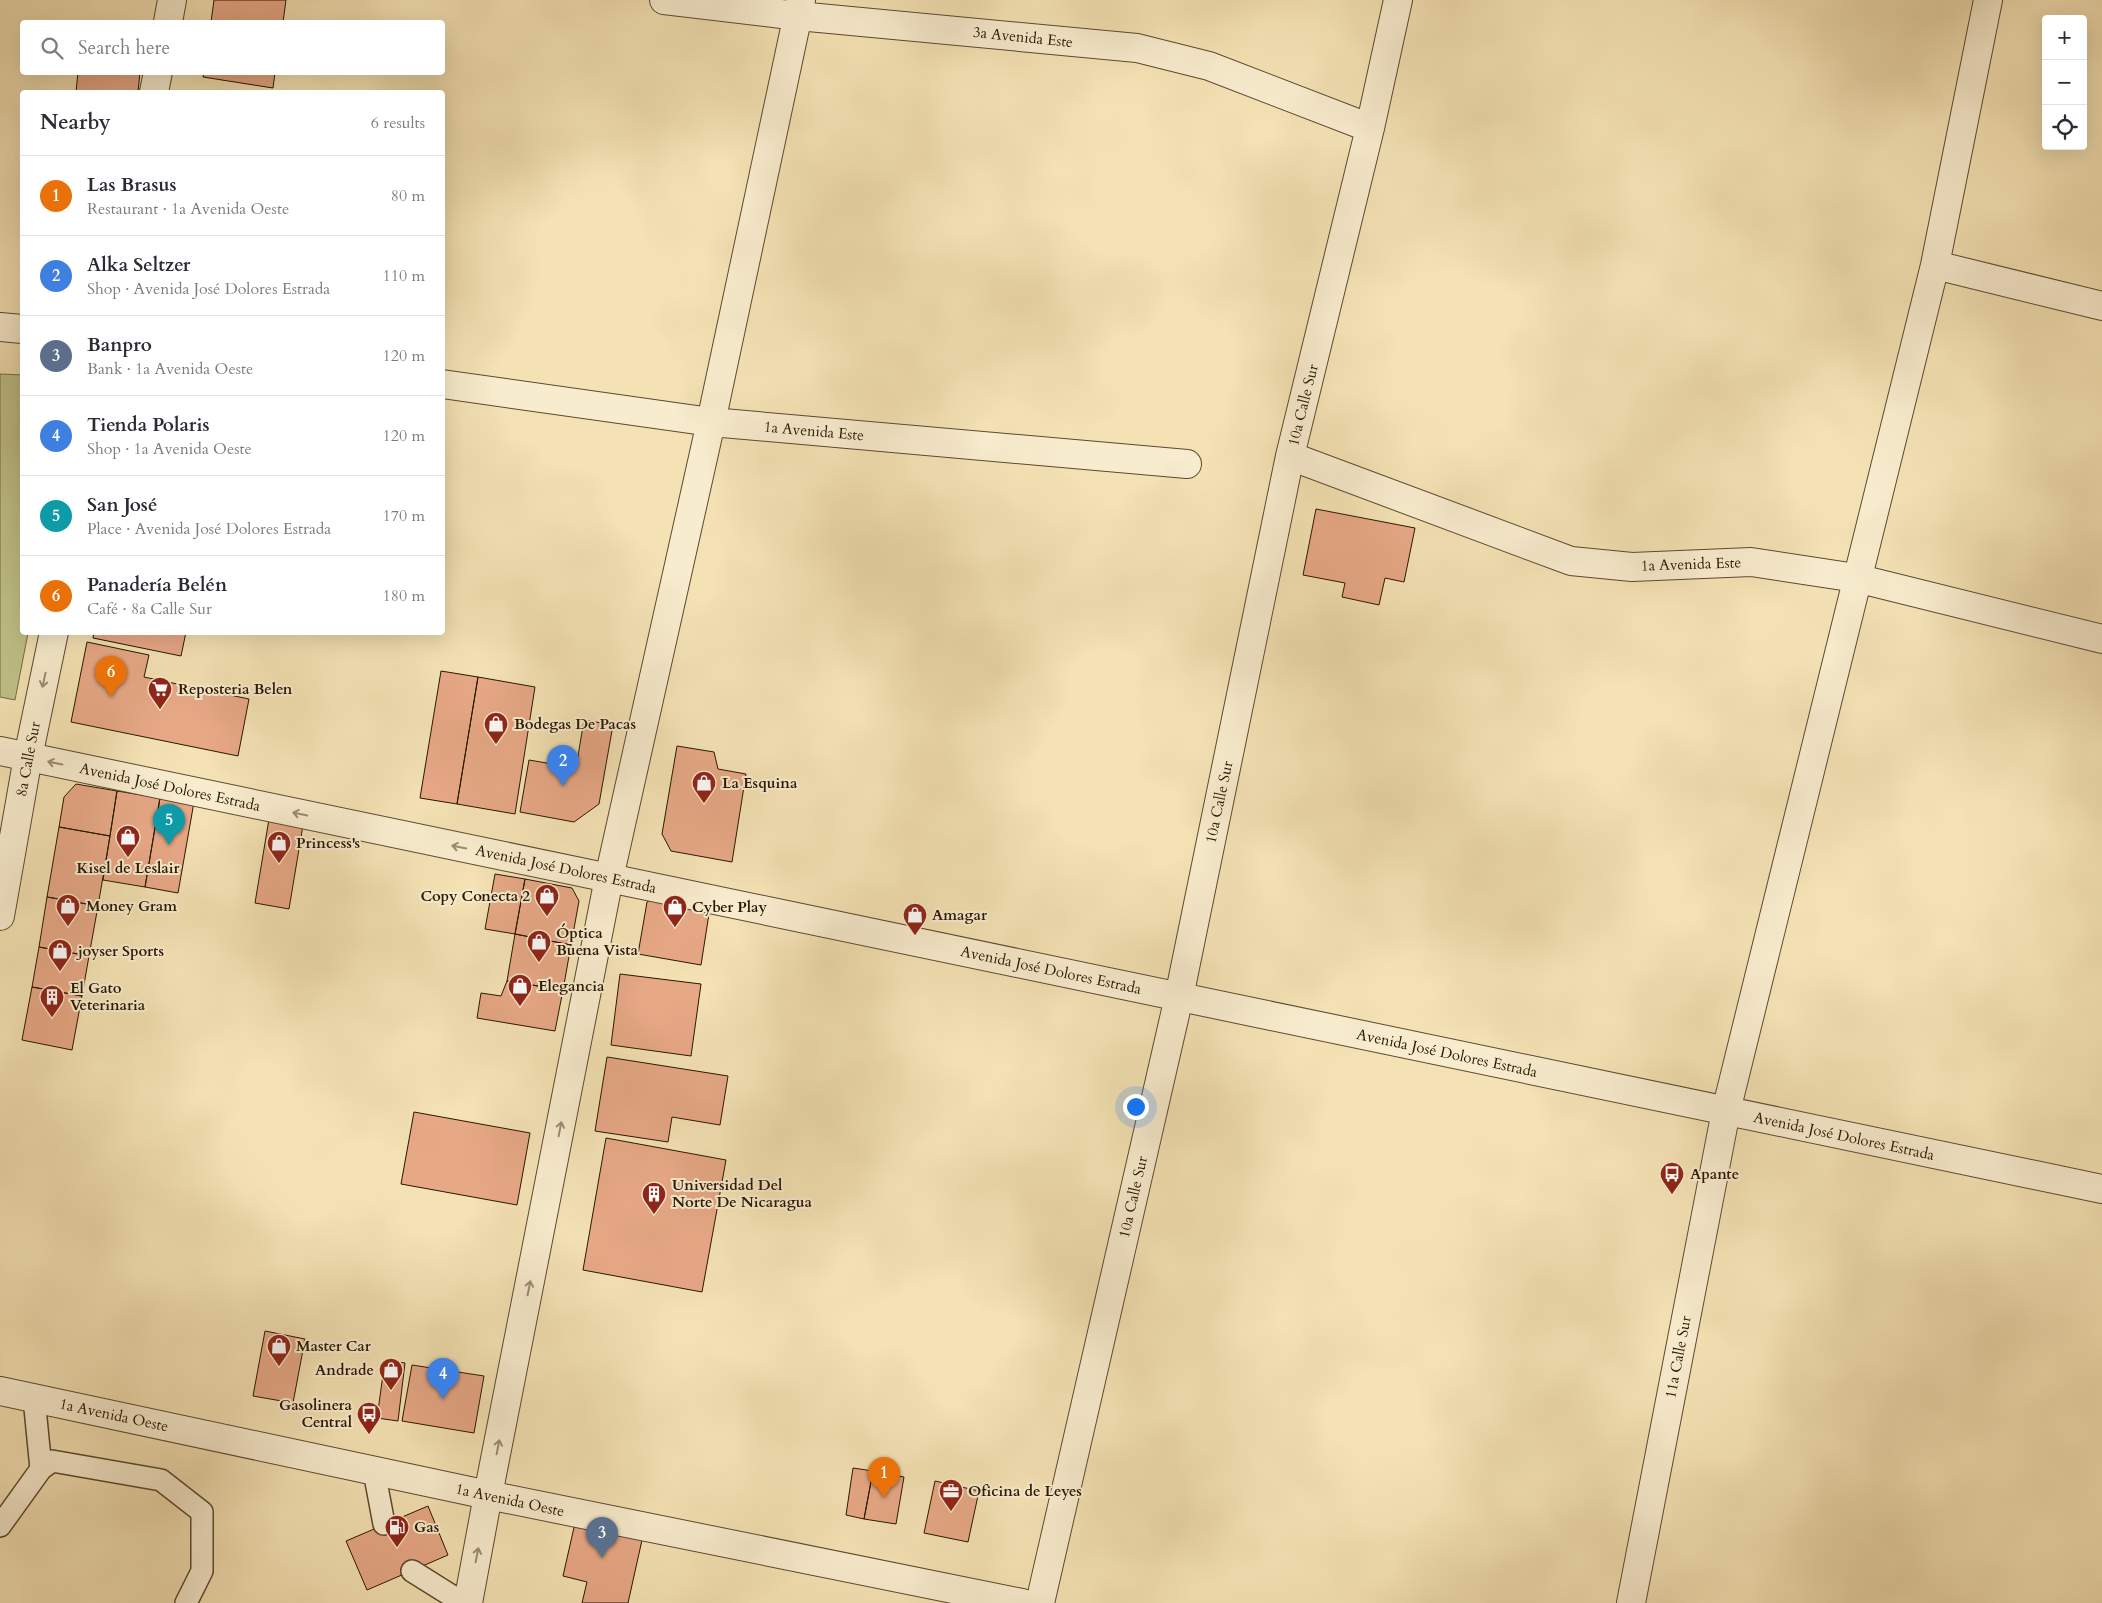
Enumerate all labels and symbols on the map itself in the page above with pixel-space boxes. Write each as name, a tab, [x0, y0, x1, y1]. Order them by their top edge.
street label: 3a Avenida Este	[972, 22, 1074, 52]
street label: 10a Calle Sur	[1283, 362, 1323, 448]
street label: 1a Avenida Este	[763, 417, 865, 445]
street label: 1a Avenida Este	[1641, 552, 1742, 576]
pin: 6	[95, 656, 127, 697]
one-way arrow	[39, 672, 48, 688]
supermarket icon: Reposteria Belen	[147, 676, 173, 710]
place label: Reposteria Belen	[178, 679, 293, 699]
shop icon: Bodegas De Pacas	[483, 711, 509, 745]
place label: Bodegas De Pacas	[514, 714, 636, 734]
street label: 8a Calle Sur	[11, 719, 45, 798]
pin: 2	[547, 745, 579, 786]
one-way arrow	[47, 758, 63, 767]
street label: Avenida José Dolores Estrada	[78, 758, 263, 816]
street label: 10a Calle Sur	[1201, 759, 1238, 845]
shop icon: La Esquina	[691, 770, 717, 804]
place label: La Esquina	[722, 773, 798, 793]
pin: 5	[153, 804, 185, 845]
one-way arrow	[292, 808, 308, 818]
shop icon: Kisel de Leslair	[115, 824, 141, 858]
shop icon: Princess's	[266, 830, 292, 864]
place label: Princess's	[296, 833, 360, 853]
street label: Avenida José Dolores Estrada	[474, 840, 659, 898]
one-way arrow	[451, 841, 467, 851]
place label: Kisel de Leslair	[76, 858, 181, 878]
shop icon: Copy Conecta 2	[534, 883, 560, 917]
place label: Copy Conecta 2	[420, 886, 530, 906]
shop icon: Money Gram	[55, 893, 81, 927]
shop icon: Cyber Play	[662, 894, 688, 928]
place label: Money Gram	[86, 896, 177, 916]
place label: Cyber Play	[692, 897, 768, 917]
shop icon: Amagar	[902, 902, 928, 936]
place label: Amagar	[932, 905, 988, 925]
place label: Óptica Buena Vista	[556, 923, 639, 960]
shop icon: Óptica Buena Vista	[526, 929, 552, 963]
shop icon: joyser Sports	[47, 938, 73, 972]
place label: joyser Sports	[76, 941, 164, 961]
street label: Avenida José Dolores Estrada	[959, 941, 1144, 999]
shop icon: Elegancia	[507, 973, 533, 1007]
place label: Elegancia	[538, 976, 605, 996]
place label: El Gato Veterinaria	[70, 978, 146, 1015]
building icon: El Gato Veterinaria	[39, 984, 65, 1018]
street label: Avenida José Dolores Estrada	[1355, 1024, 1540, 1082]
your location	[1123, 1094, 1149, 1120]
street label: Avenida José Dolores Estrada	[1752, 1107, 1937, 1165]
one-way arrow	[556, 1121, 566, 1137]
street label: 10a Calle Sur	[1114, 1154, 1152, 1240]
bus stop icon: Apante	[1659, 1161, 1685, 1195]
place label: Apante	[1690, 1164, 1739, 1184]
place label: Universidad Del Norte De Nicaragua	[672, 1175, 812, 1212]
building icon: Universidad Del Norte De Nicaragua	[641, 1181, 667, 1215]
one-way arrow	[525, 1280, 534, 1296]
street label: 11a Calle Sur	[1660, 1314, 1696, 1400]
shop icon: Master Car	[266, 1333, 292, 1367]
place label: Master Car	[296, 1336, 372, 1356]
shop icon: Andrade	[378, 1357, 404, 1391]
pin: 4	[427, 1358, 459, 1399]
place label: Andrade	[315, 1360, 374, 1380]
street label: 1a Avenida Oeste	[58, 1394, 170, 1436]
place label: Gasolinera Central	[279, 1395, 353, 1432]
bus stop icon: Gasolinera Central	[356, 1401, 382, 1435]
one-way arrow	[493, 1440, 503, 1456]
pin: 1	[868, 1457, 900, 1498]
office icon: Oficina de Leyes	[938, 1478, 964, 1512]
street label: 1a Avenida Oeste	[454, 1479, 566, 1521]
place label: Oficina de Leyes	[968, 1481, 1082, 1501]
fuel station icon: Gas	[384, 1514, 410, 1548]
place label: Gas	[414, 1517, 439, 1537]
pin: 3	[586, 1517, 618, 1558]
one-way arrow	[473, 1548, 482, 1564]

